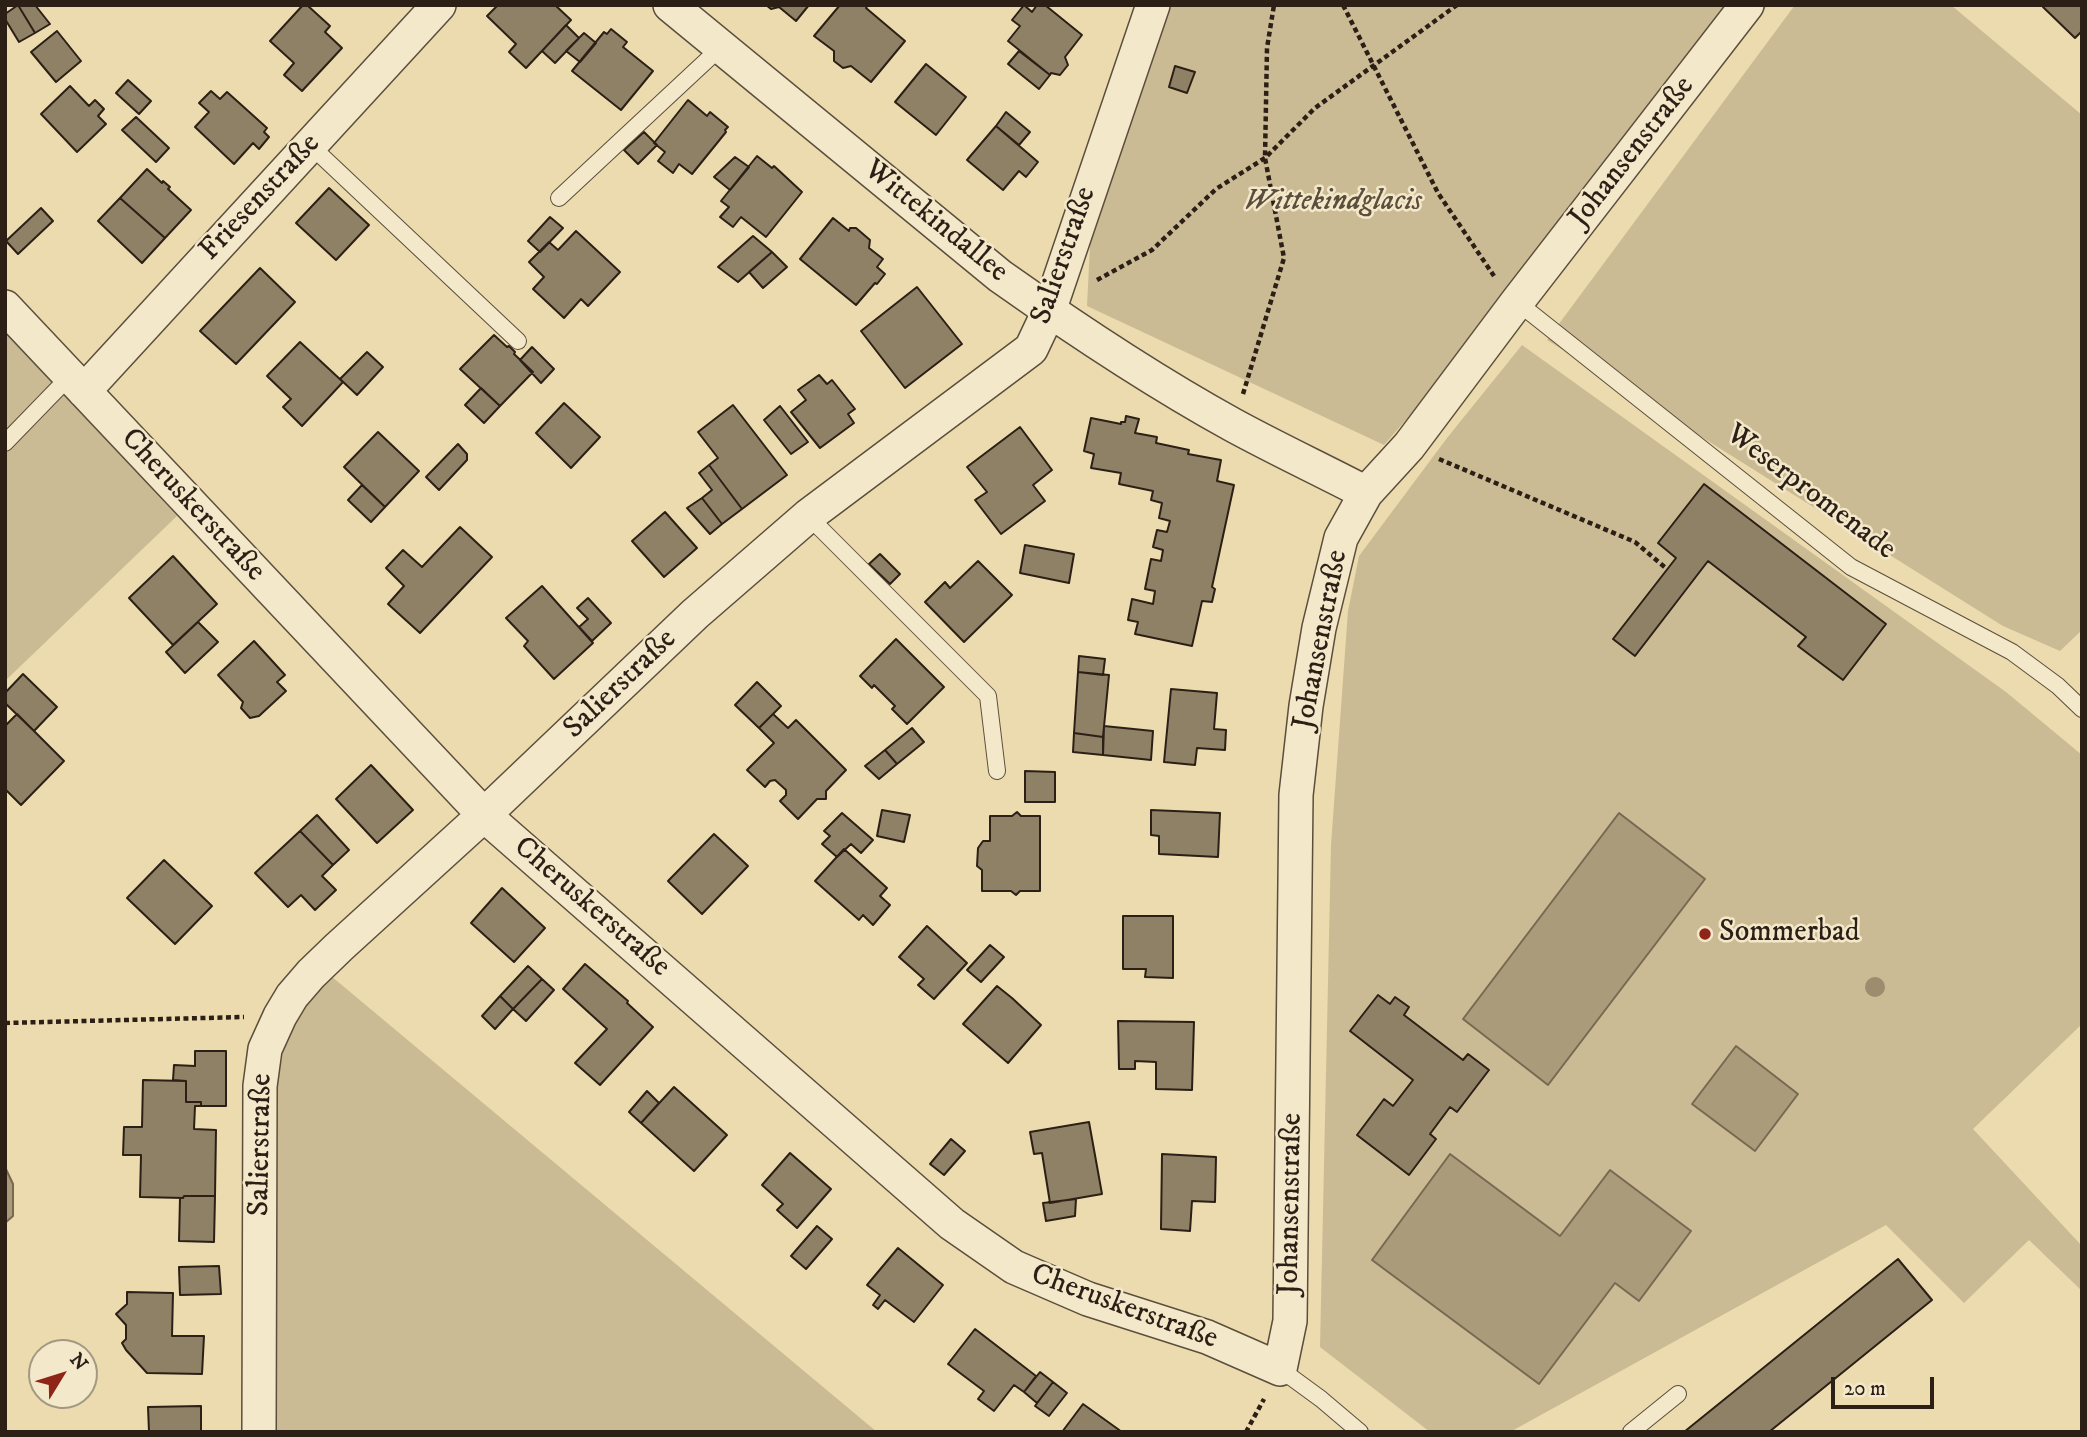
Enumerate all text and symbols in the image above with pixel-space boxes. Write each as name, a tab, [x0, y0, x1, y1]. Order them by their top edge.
street label: Johansenstraße	[1563, 70, 1703, 236]
street label: Friesenstraße	[193, 127, 329, 269]
street label: Wittekindallee	[856, 153, 1014, 291]
street label: Salierstraße	[1025, 183, 1105, 329]
park label: Wittekindglacis	[1244, 185, 1422, 221]
street label: Weserpromenade	[1718, 417, 1902, 569]
street label: Cheruskerstraße	[112, 422, 272, 590]
street label: Johansenstraße	[1287, 547, 1357, 733]
street label: Salierstraße	[557, 622, 685, 748]
street label: Cheruskerstraße	[505, 830, 677, 986]
place label: Sommerbad	[1719, 916, 1860, 952]
marker: Sommerbad	[1697, 926, 1713, 942]
street label: Salierstraße	[243, 1073, 281, 1217]
street label: Johansenstraße	[1272, 1113, 1312, 1295]
street label: Cheruskerstraße	[1026, 1258, 1222, 1358]
north arrow	[28, 1339, 98, 1409]
text: N	[64, 1349, 92, 1375]
scale bar	[1835, 1364, 1938, 1408]
text: 20 m	[1844, 1376, 1886, 1402]

